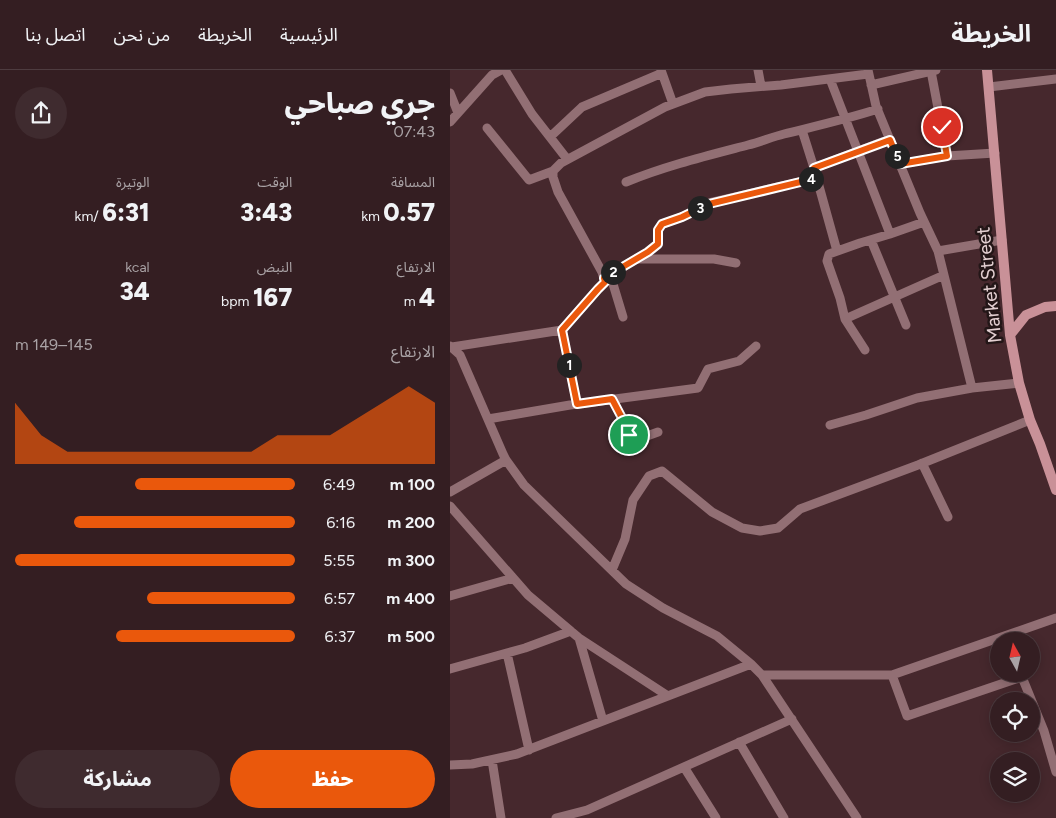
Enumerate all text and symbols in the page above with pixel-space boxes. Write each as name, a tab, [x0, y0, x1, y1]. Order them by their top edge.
text: الخريطة	[951, 19, 1031, 48]
text: اتصل بنا	[25, 24, 86, 46]
text: من نحن	[114, 24, 170, 46]
text: الخريطة	[198, 24, 252, 46]
text: الرئيسية	[280, 24, 338, 46]
text: جري صباحي	[284, 86, 435, 120]
button: share	[15, 87, 67, 139]
pin	[921, 106, 963, 148]
icon: check	[928, 113, 956, 141]
text: 07:43	[393, 122, 435, 141]
pin: 5	[884, 144, 910, 168]
text: 5	[893, 148, 902, 165]
pin: 4	[798, 166, 824, 192]
text: 4	[807, 171, 816, 188]
text: الوتيرة	[116, 174, 150, 191]
text: الوقت	[257, 174, 292, 191]
text: المسافة	[391, 174, 435, 191]
pin: 3	[688, 196, 712, 220]
text: 6:31	[102, 197, 150, 227]
text: 3:43	[240, 197, 292, 227]
text: 0.57	[383, 197, 435, 227]
text: 3	[697, 200, 704, 217]
text: /km	[75, 208, 102, 225]
text: km	[361, 208, 383, 225]
street label: Market Street	[971, 226, 1007, 344]
text: kcal	[125, 259, 150, 276]
text: النبض	[257, 259, 292, 276]
text: الارتفاع	[397, 259, 435, 276]
pin: 2	[600, 260, 626, 284]
text: 2	[609, 264, 618, 281]
text: 34	[120, 276, 150, 306]
text: 167	[253, 282, 292, 312]
text: 4	[419, 282, 435, 312]
text: bpm	[221, 293, 253, 310]
text: m	[404, 293, 419, 310]
text: 145–149 m	[15, 335, 93, 354]
text: الارتفاع	[391, 342, 435, 361]
pin: 1	[556, 352, 582, 378]
text: 1	[567, 357, 572, 374]
pin	[608, 414, 650, 456]
icon: arrive	[615, 421, 643, 449]
text: 6:49	[323, 475, 355, 494]
text: 100 m	[390, 475, 435, 494]
text: 6:16	[326, 513, 355, 532]
text: 200 m	[387, 513, 435, 532]
text: 5:55	[323, 551, 355, 570]
text: 300 m	[388, 551, 435, 570]
text: 6:57	[324, 589, 355, 608]
text: 400 m	[386, 589, 435, 608]
text: 6:37	[325, 627, 355, 646]
text: 500 m	[387, 627, 435, 646]
north arrow	[990, 632, 1040, 682]
map controls	[990, 632, 1040, 802]
button: locate	[990, 692, 1040, 742]
button: مشاركة	[15, 750, 220, 808]
button: حفظ	[230, 750, 435, 808]
button: layers	[990, 752, 1040, 802]

